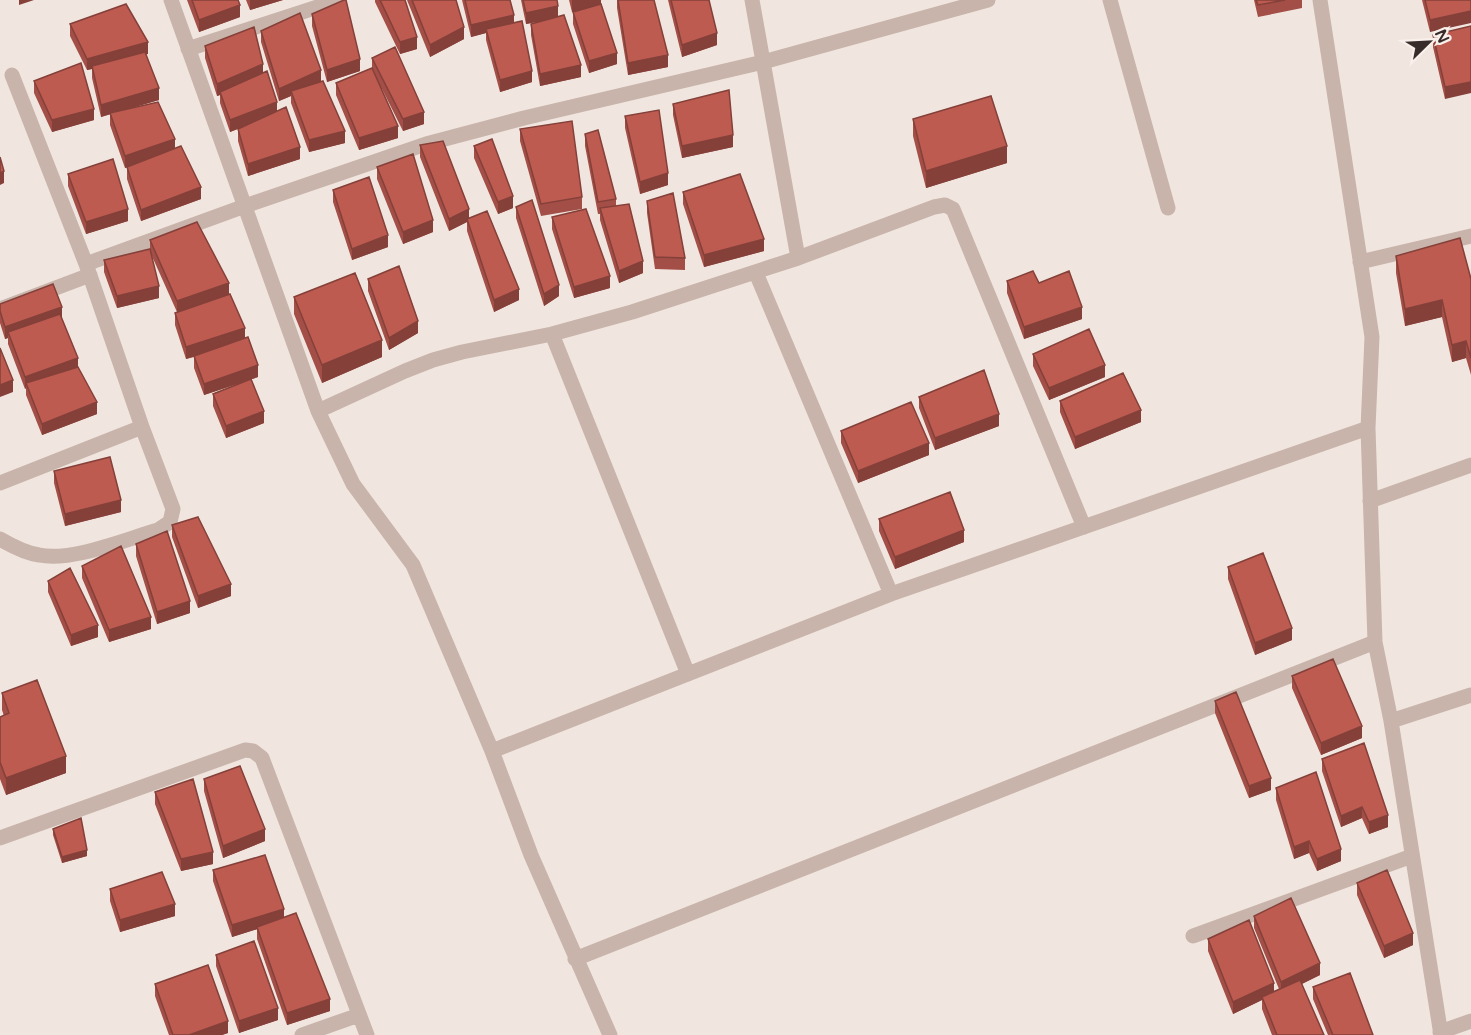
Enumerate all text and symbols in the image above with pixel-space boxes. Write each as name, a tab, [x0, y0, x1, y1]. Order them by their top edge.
north arrow	[1399, 12, 1459, 72]
text: N	[1430, 26, 1454, 46]

